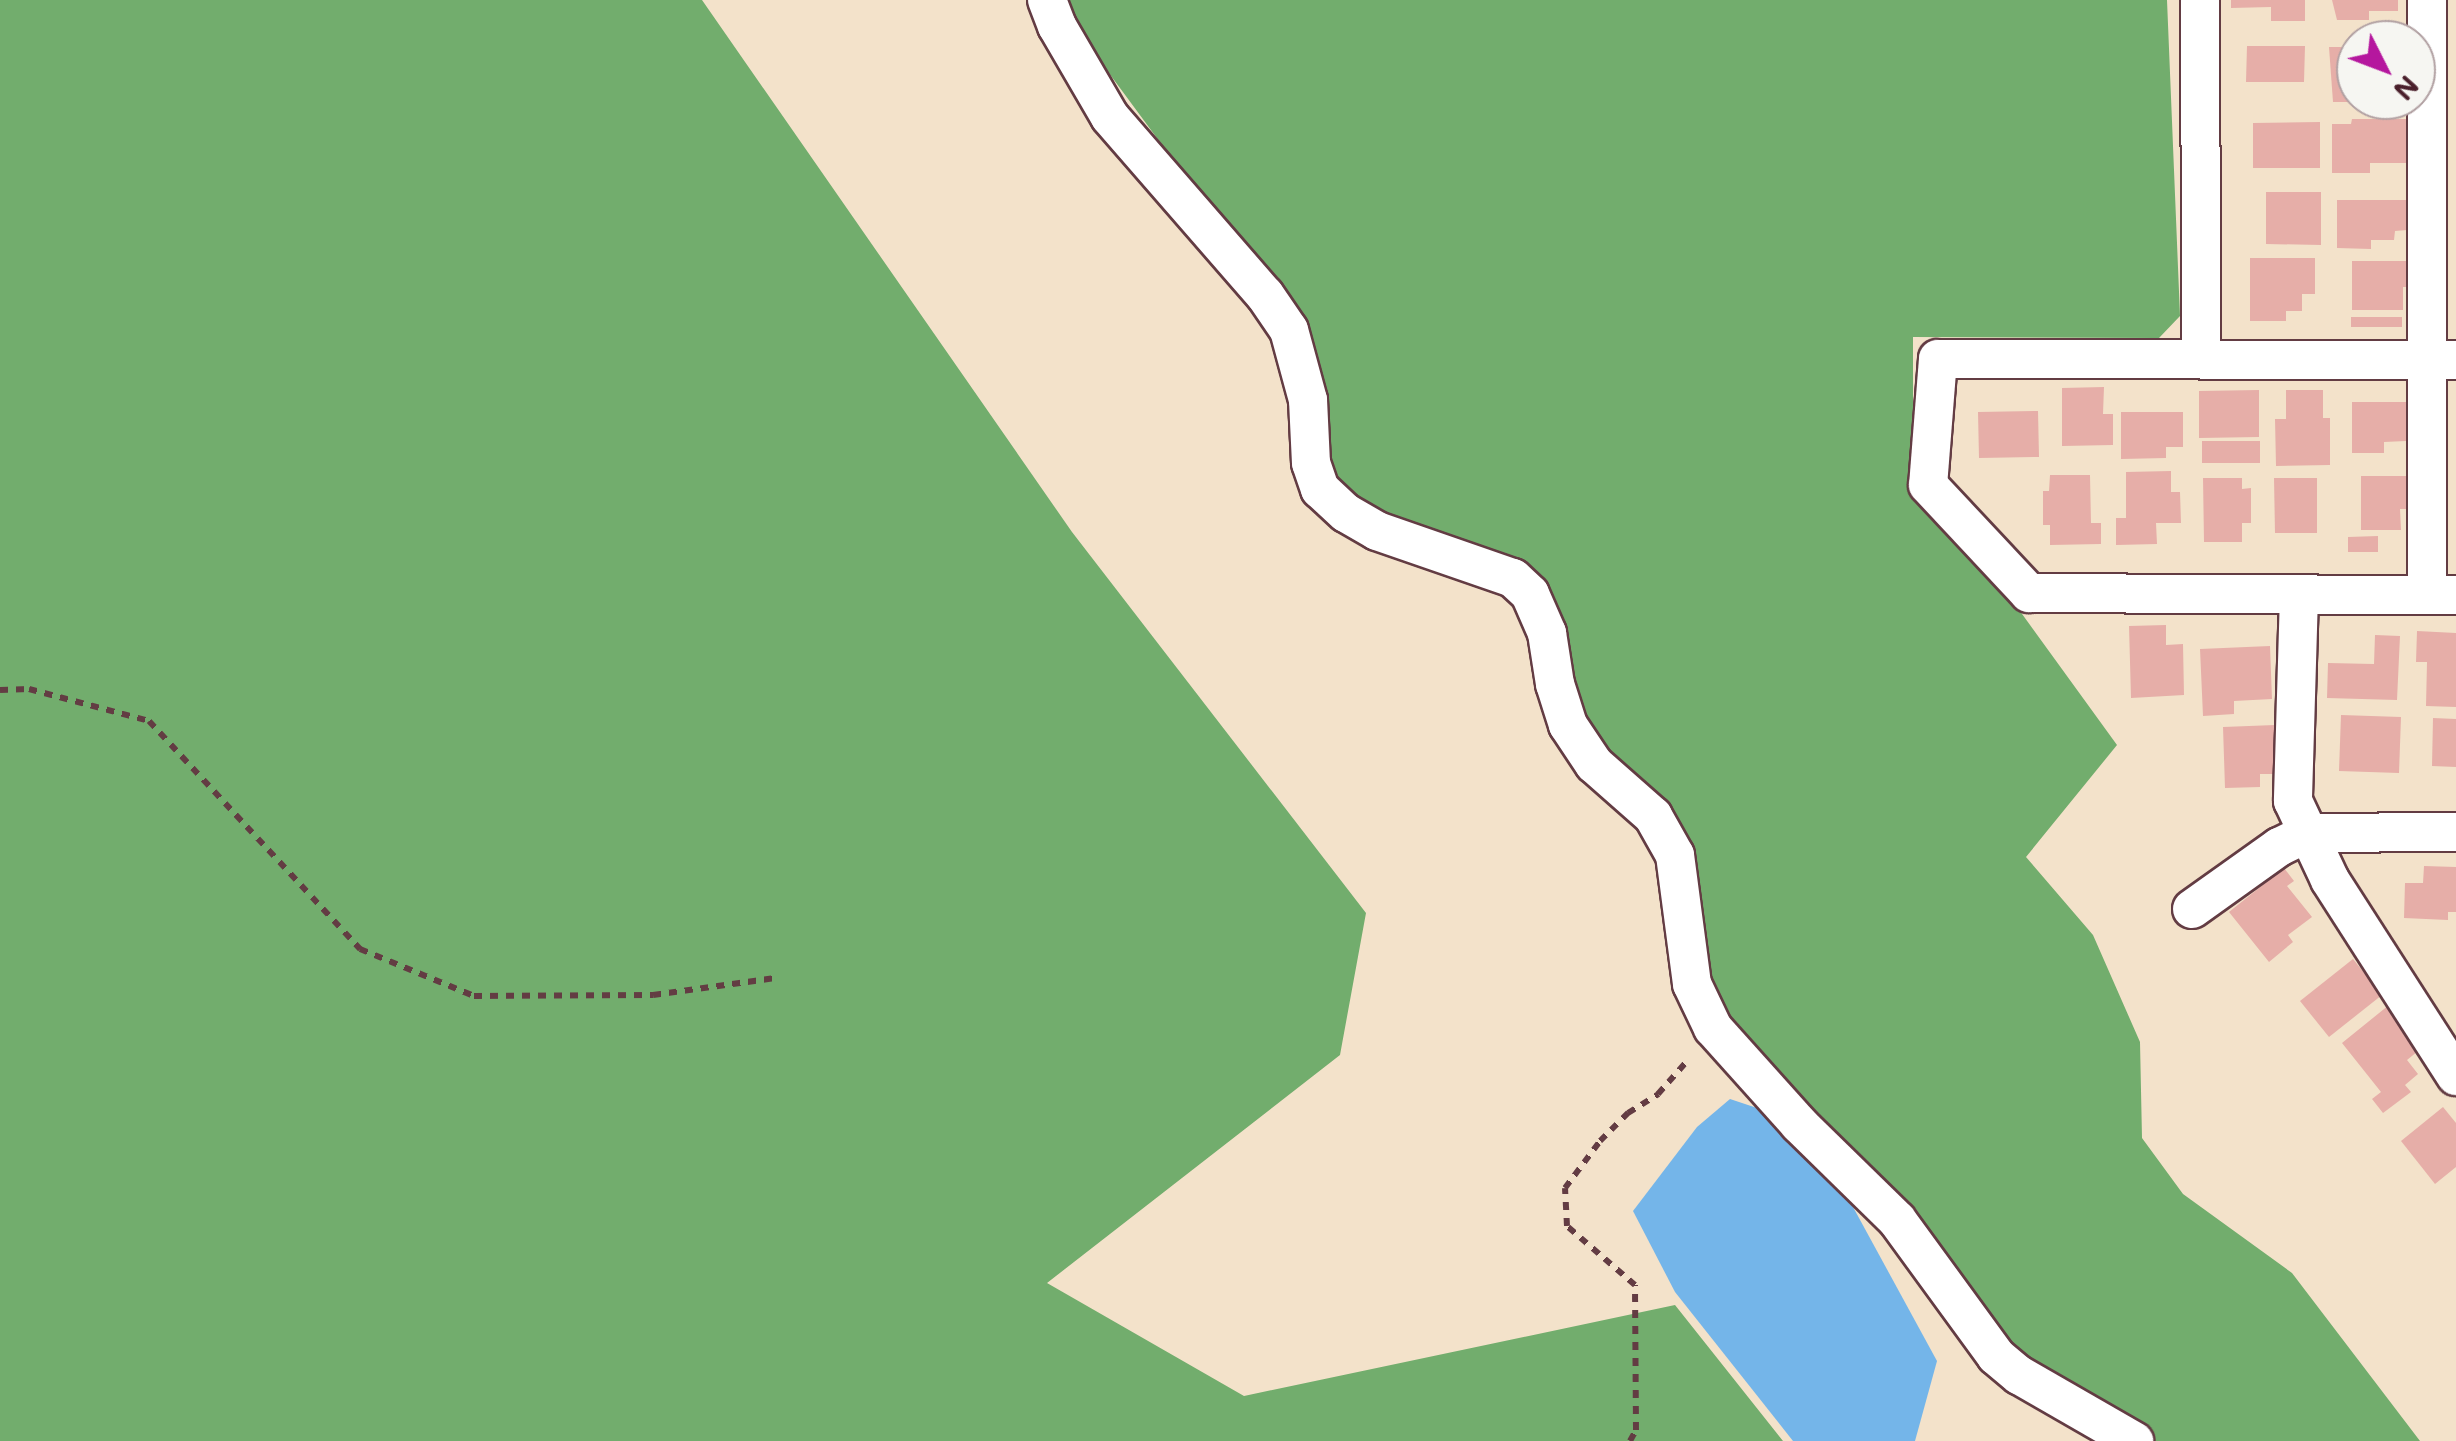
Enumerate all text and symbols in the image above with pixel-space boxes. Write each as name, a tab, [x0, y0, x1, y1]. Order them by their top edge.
north arrow	[2336, 20, 2436, 120]
text: N	[2386, 69, 2427, 109]

